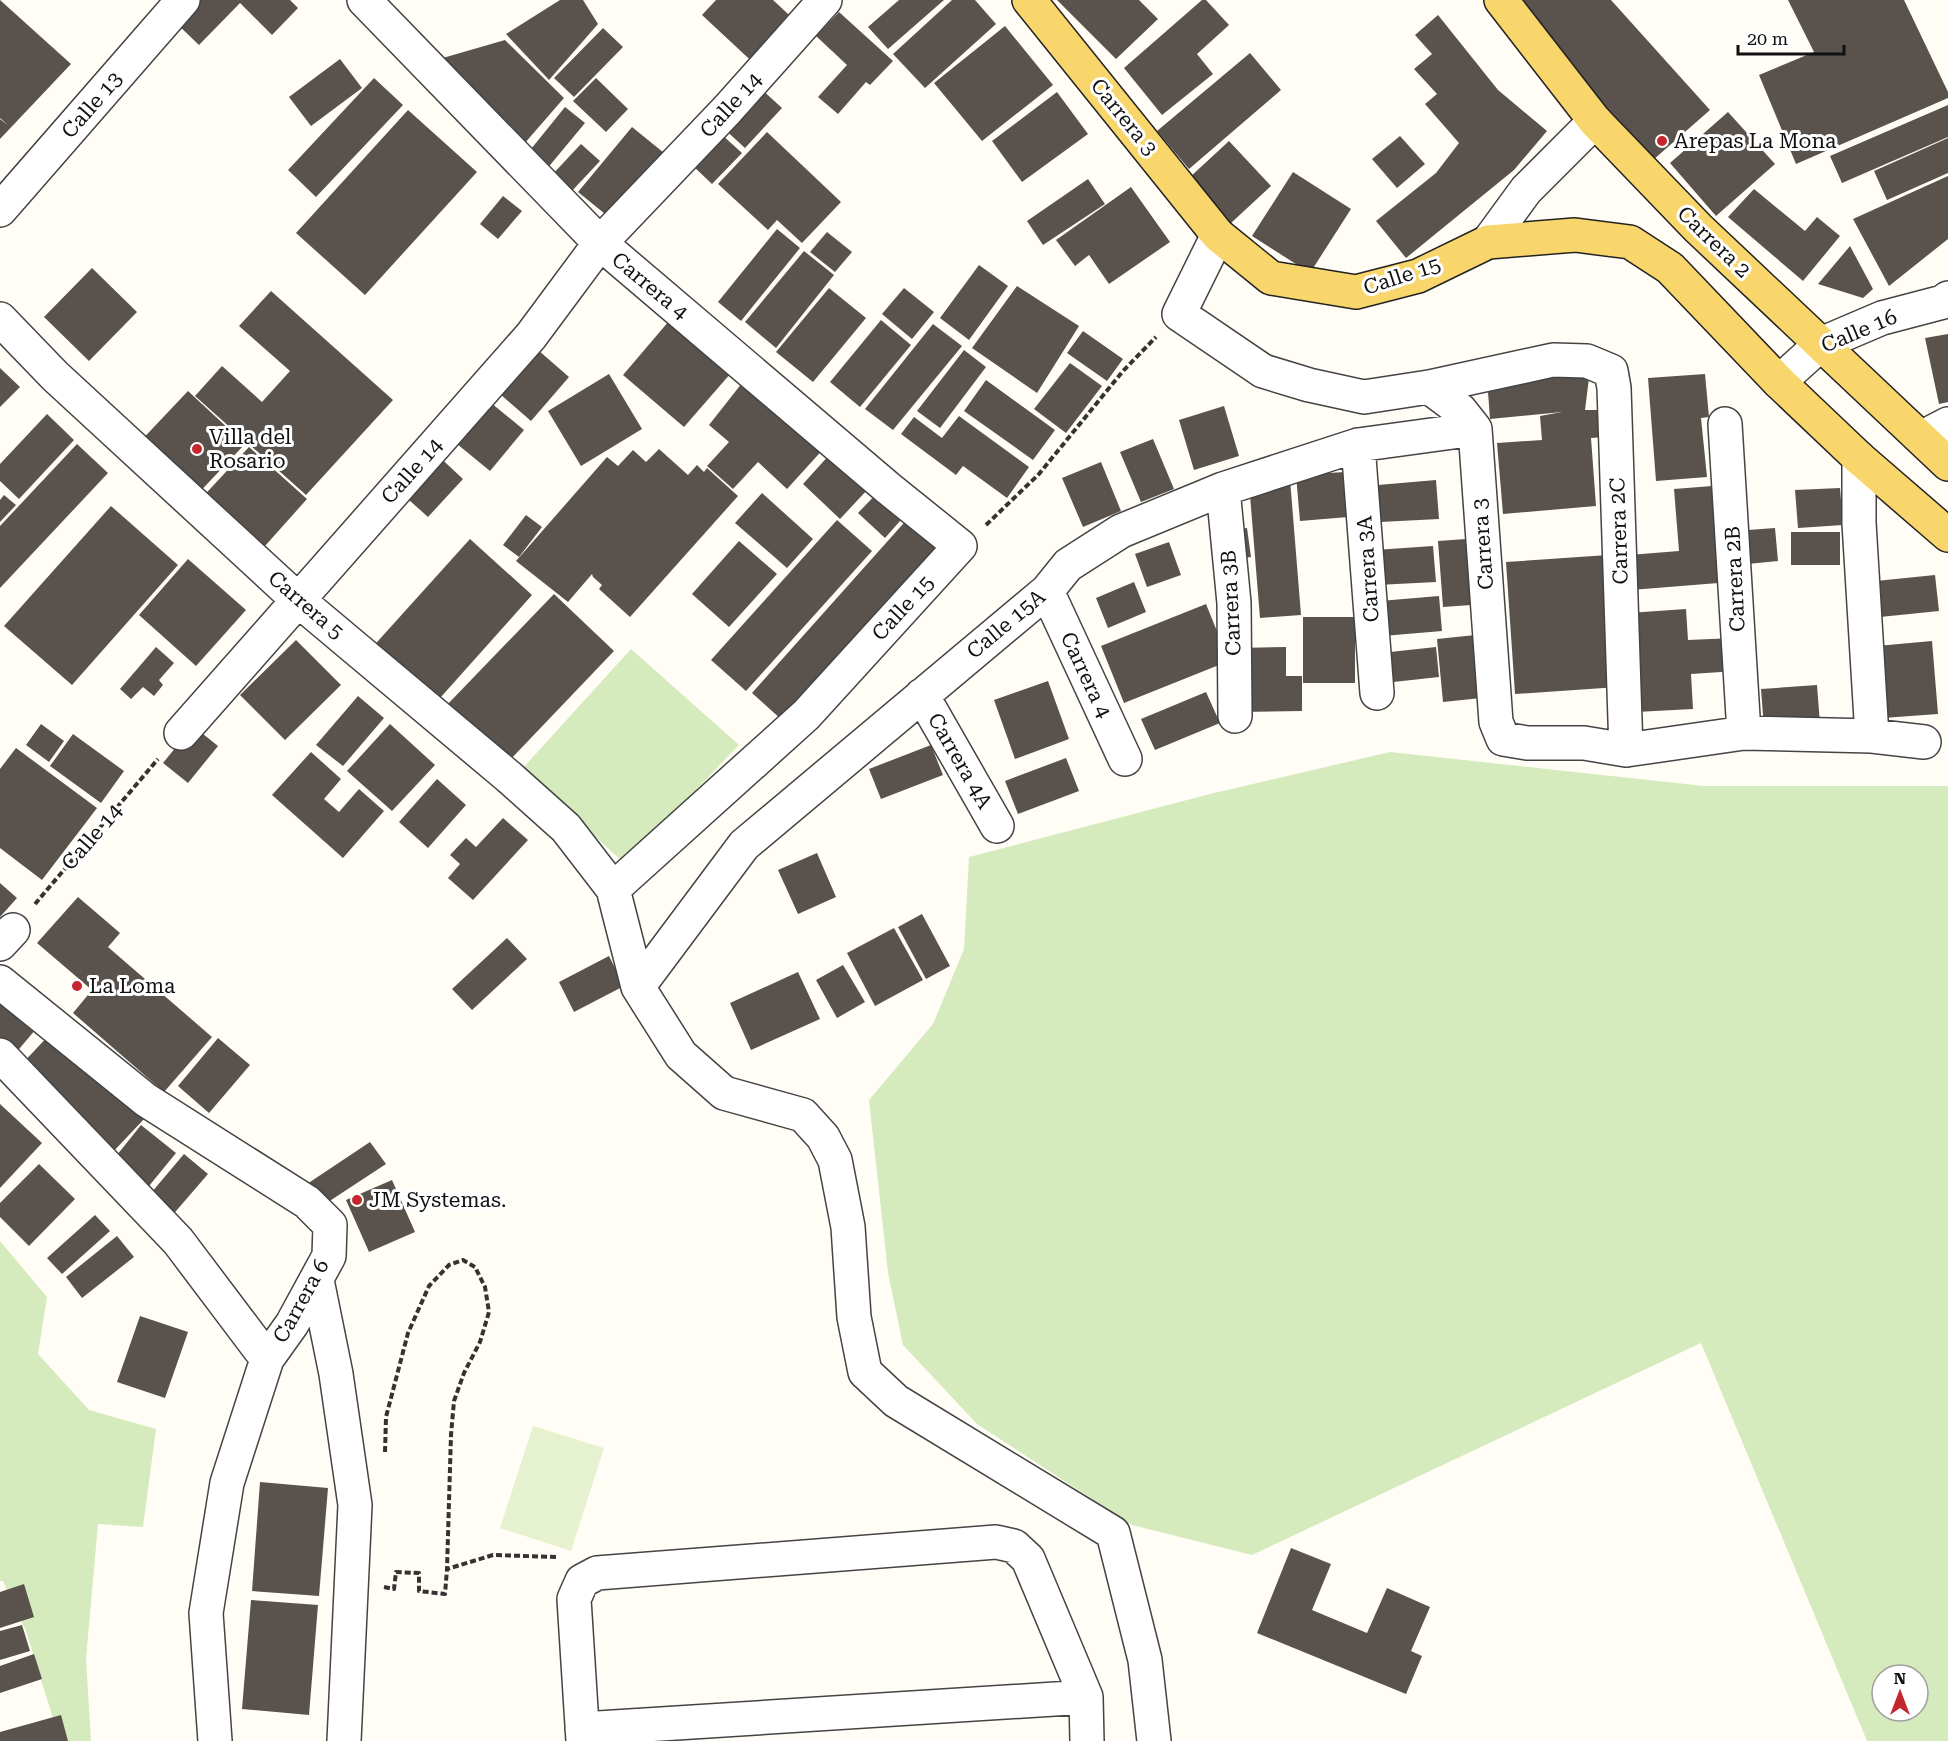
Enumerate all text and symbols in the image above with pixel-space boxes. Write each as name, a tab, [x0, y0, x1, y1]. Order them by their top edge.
scale bar	[1738, 18, 1844, 56]
text: 20 m	[1747, 28, 1788, 49]
street label: Calle 13	[57, 67, 127, 143]
street label: Calle 14	[695, 67, 767, 142]
street label: Carrera 3	[1086, 74, 1162, 160]
place label: Arepas La Mona	[1674, 129, 1837, 153]
marker: Arepas La Mona	[1655, 134, 1669, 148]
street label: Carrera 2	[1673, 201, 1755, 283]
street label: Carrera 4	[607, 247, 693, 325]
street label: Calle 15	[1360, 252, 1444, 300]
street label: Calle 16	[1818, 304, 1900, 358]
place label: Villa del Rosario	[209, 425, 292, 473]
street label: Calle 14	[376, 433, 448, 509]
marker: Villa del Rosario	[190, 442, 204, 456]
street label: Carrera 2C	[1605, 477, 1633, 585]
street label: Carrera 3	[1468, 497, 1498, 591]
street label: Carrera 3A	[1352, 515, 1384, 623]
street label: Carrera 2B	[1720, 525, 1750, 633]
street label: Carrera 3B	[1216, 549, 1246, 657]
street label: Carrera 5	[263, 566, 349, 644]
street label: Calle 15	[867, 571, 939, 645]
street label: Calle 15A	[962, 584, 1050, 664]
street label: Carrera 4	[1056, 628, 1116, 722]
street label: Carrera 4A	[923, 709, 997, 813]
street label: Calle 14	[57, 799, 127, 875]
place label: La Loma	[89, 974, 176, 998]
marker: La Loma	[70, 979, 84, 993]
place label: JM Systemas.	[369, 1188, 506, 1212]
marker: JM Systemas.	[350, 1193, 364, 1207]
street label: Carrera 6	[268, 1255, 334, 1347]
north arrow	[1870, 1663, 1930, 1723]
text: N	[1894, 1669, 1906, 1688]

